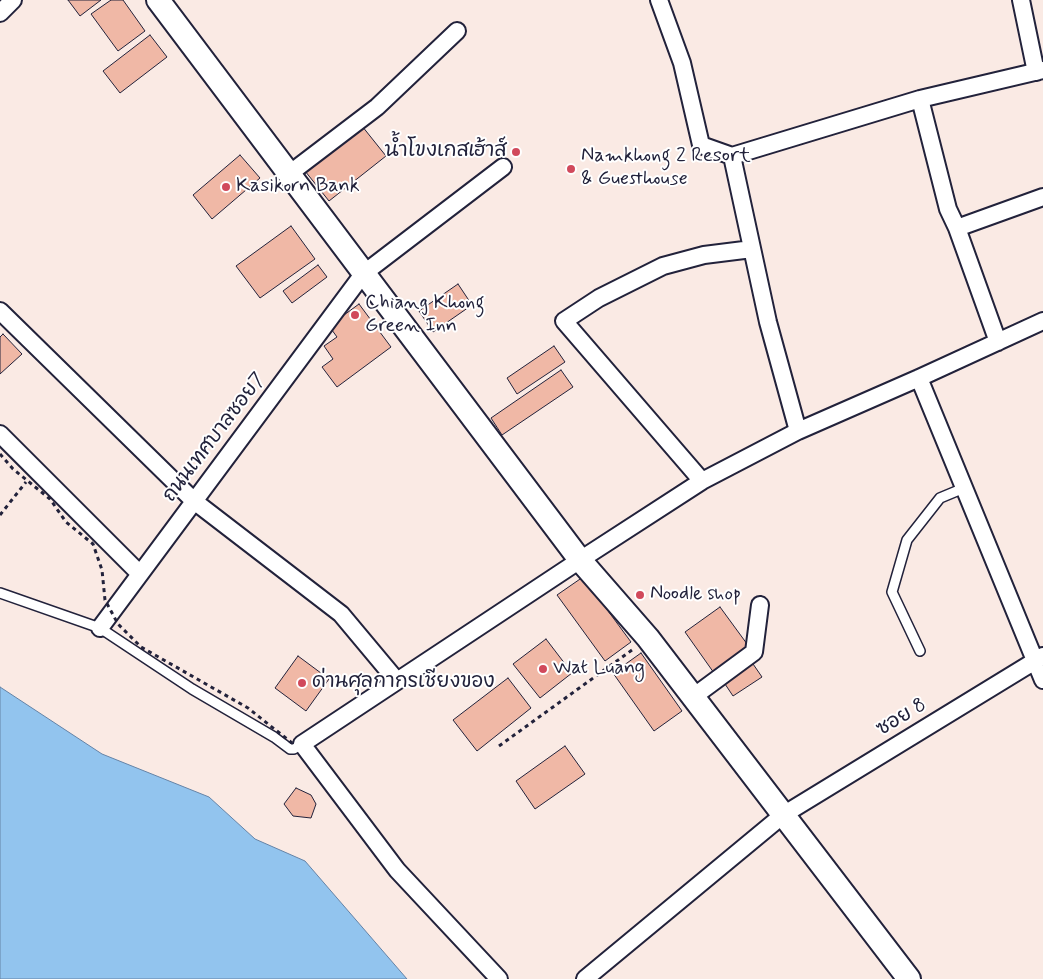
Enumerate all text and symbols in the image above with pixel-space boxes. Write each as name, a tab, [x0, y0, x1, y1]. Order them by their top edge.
place label: น้ำโขงเกสเฮ้าส์	[385, 140, 506, 164]
place label: Namkhong 2 Resort & Guesthouse	[581, 145, 751, 192]
marker: น้ำโขงเกสเฮ้าส์	[510, 146, 522, 158]
marker: Namkhong 2 Resort & Guesthouse	[565, 163, 577, 175]
place label: Kasikorn Bank	[236, 175, 360, 199]
marker: Kasikorn Bank	[220, 181, 232, 193]
place label: Chiang Khong Green Inn	[365, 292, 485, 339]
marker: Chiang Khong Green Inn	[349, 309, 361, 321]
street label: ถนนเทศบาลซอย7	[158, 368, 272, 508]
place label: Noodle shop	[650, 583, 741, 607]
marker: Noodle shop	[634, 589, 646, 601]
place label: Wat Luang	[553, 657, 645, 681]
marker: Wat Luang	[537, 663, 549, 675]
place label: ด่านศุลกากรเชียงของ	[312, 671, 495, 695]
marker: ด่านศุลกากรเชียงของ	[296, 677, 308, 689]
street label: ซอย 8	[873, 694, 931, 742]

